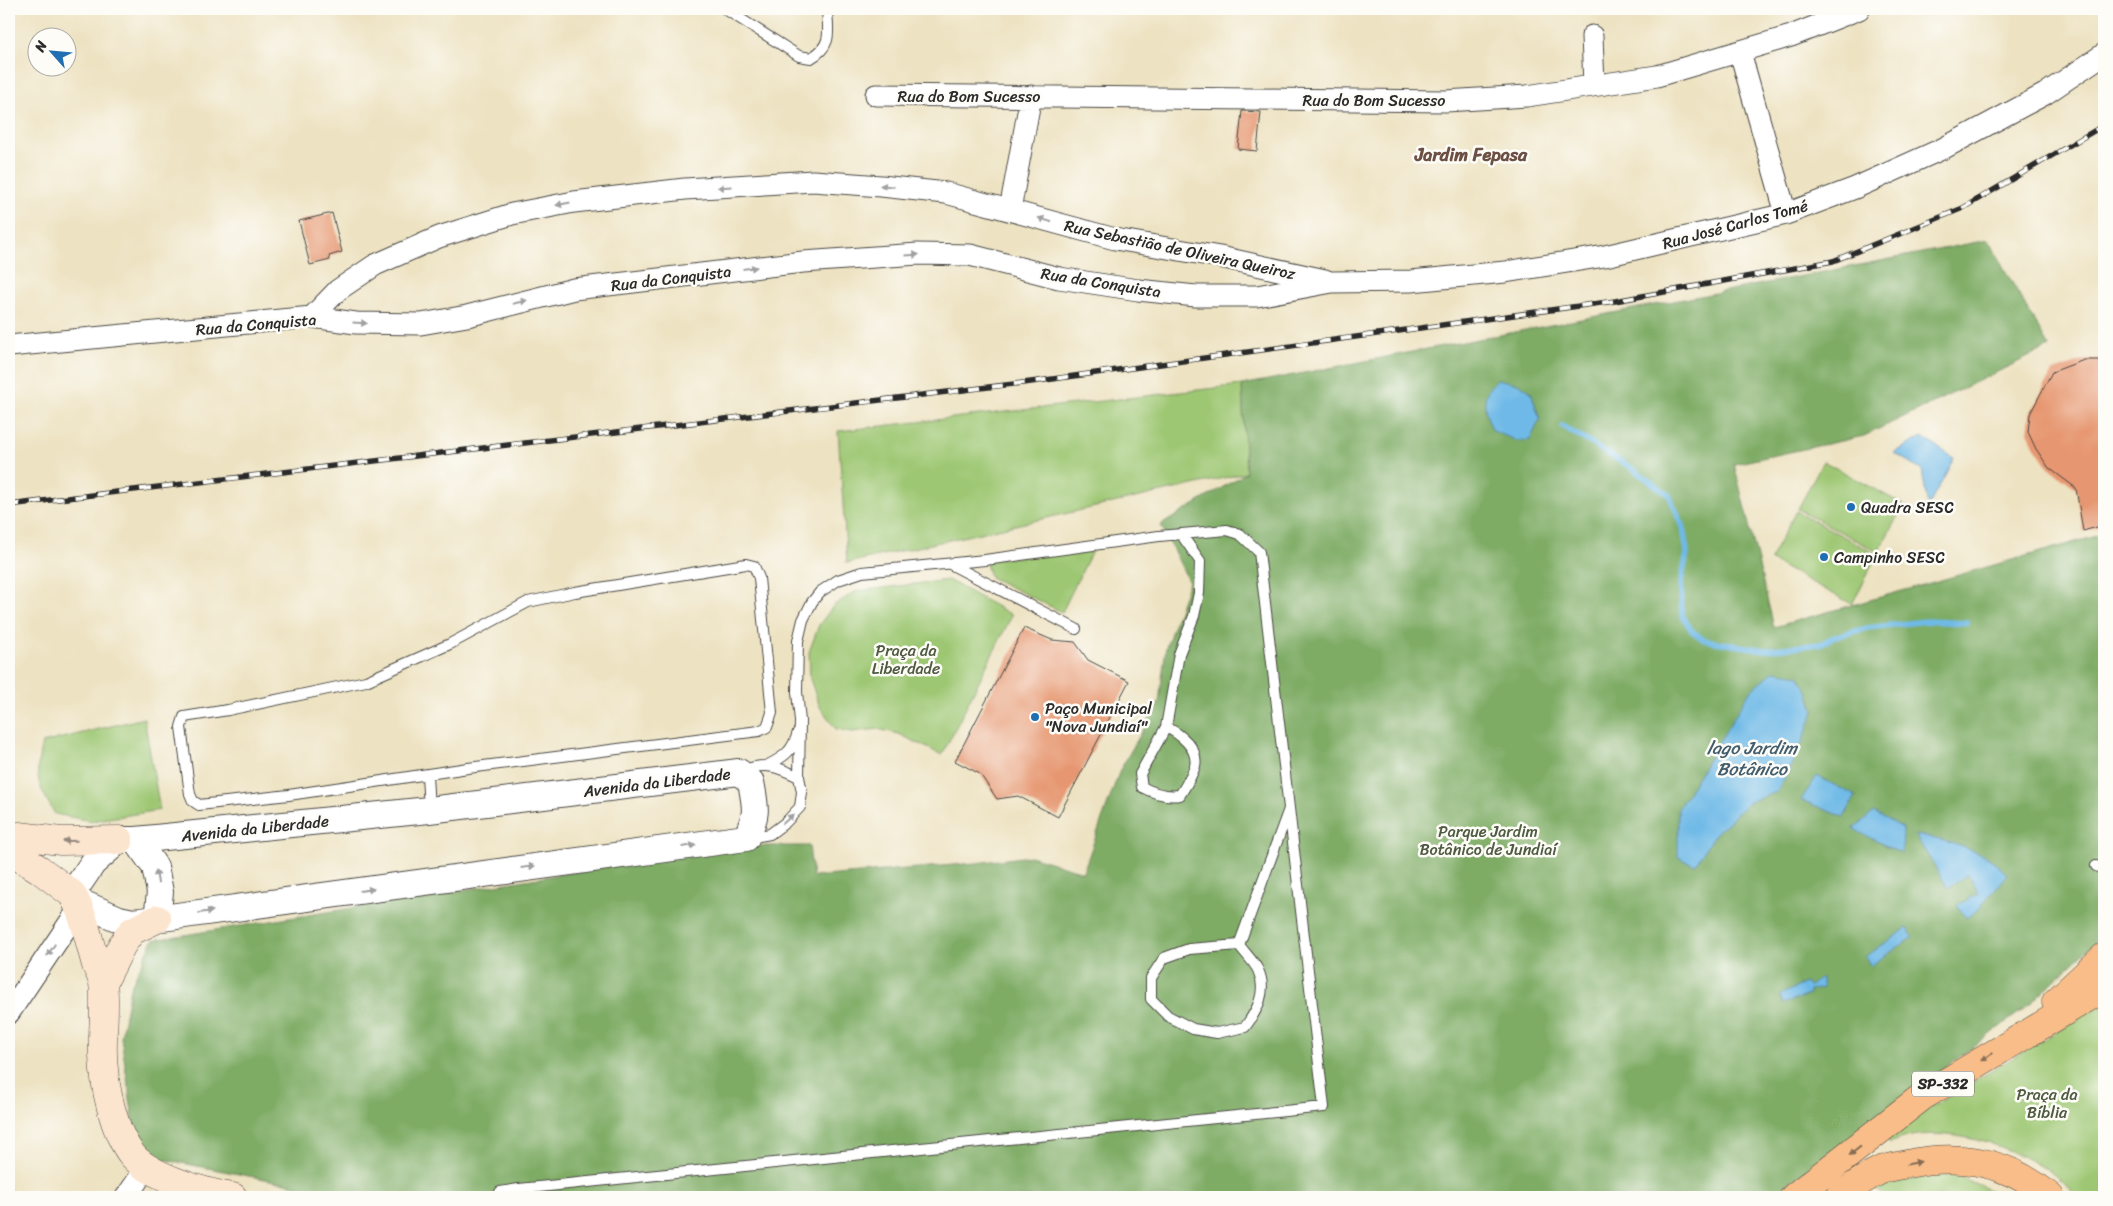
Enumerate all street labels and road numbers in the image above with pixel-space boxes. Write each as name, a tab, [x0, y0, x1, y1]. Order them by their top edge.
street label: Rua do Bom Sucesso	[898, 82, 1040, 111]
street label: Rua do Bom Sucesso	[1303, 86, 1445, 115]
street label: Rua José Carlos Tomé	[1659, 191, 1811, 258]
street label: Rua Sebastião de Oliveira Queiroz	[1062, 211, 1298, 288]
street label: Rua da Conquista	[609, 257, 733, 300]
street label: Rua da Conquista	[1039, 259, 1163, 306]
street label: Rua da Conquista	[195, 305, 318, 344]
street label: Avenida da Liberdade	[581, 759, 732, 806]
street label: Avenida da Liberdade	[179, 806, 330, 851]
road number: SP-332	[1912, 1072, 1974, 1096]

